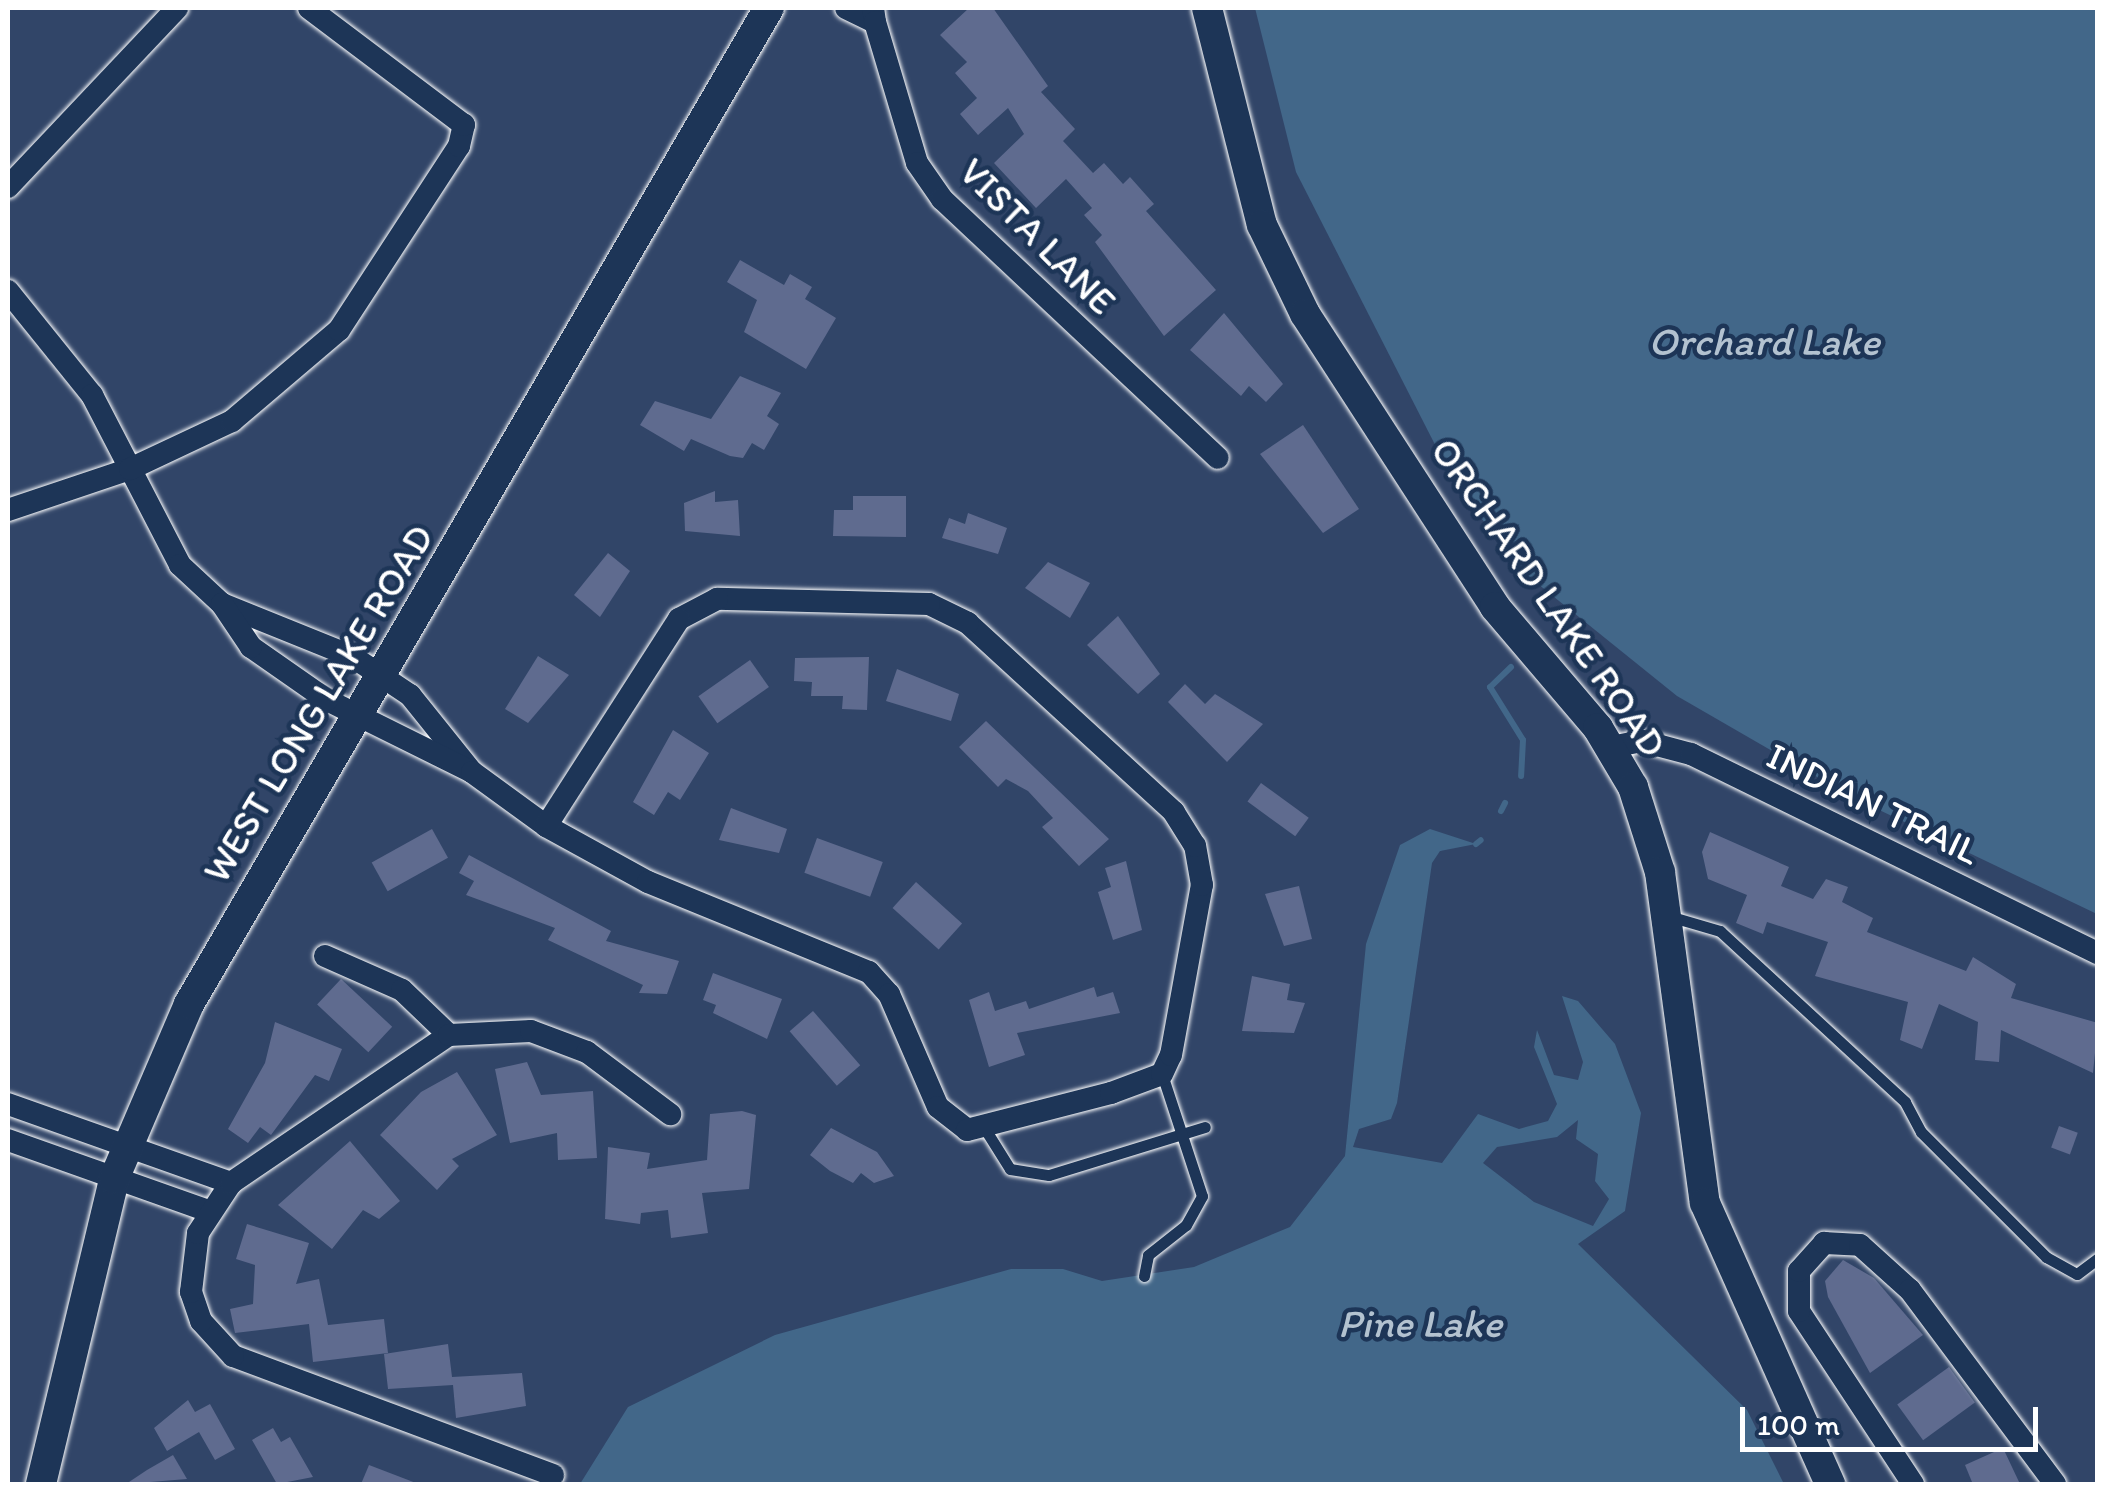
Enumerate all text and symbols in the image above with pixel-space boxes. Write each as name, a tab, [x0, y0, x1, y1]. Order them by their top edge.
street label: VISTA LANE	[949, 149, 1125, 325]
water label: Orchard Lake	[1648, 317, 1880, 365]
street label: ORCHARD LAKE ROAD	[1421, 430, 1675, 766]
street label: WEST LONG LAKE ROAD	[195, 518, 443, 890]
street label: INDIAN TRAIL	[1759, 733, 1987, 875]
water label: Pine Lake	[1338, 1299, 1502, 1347]
scale bar	[1745, 1387, 2042, 1449]
text: 100 m	[1757, 1406, 1840, 1443]

